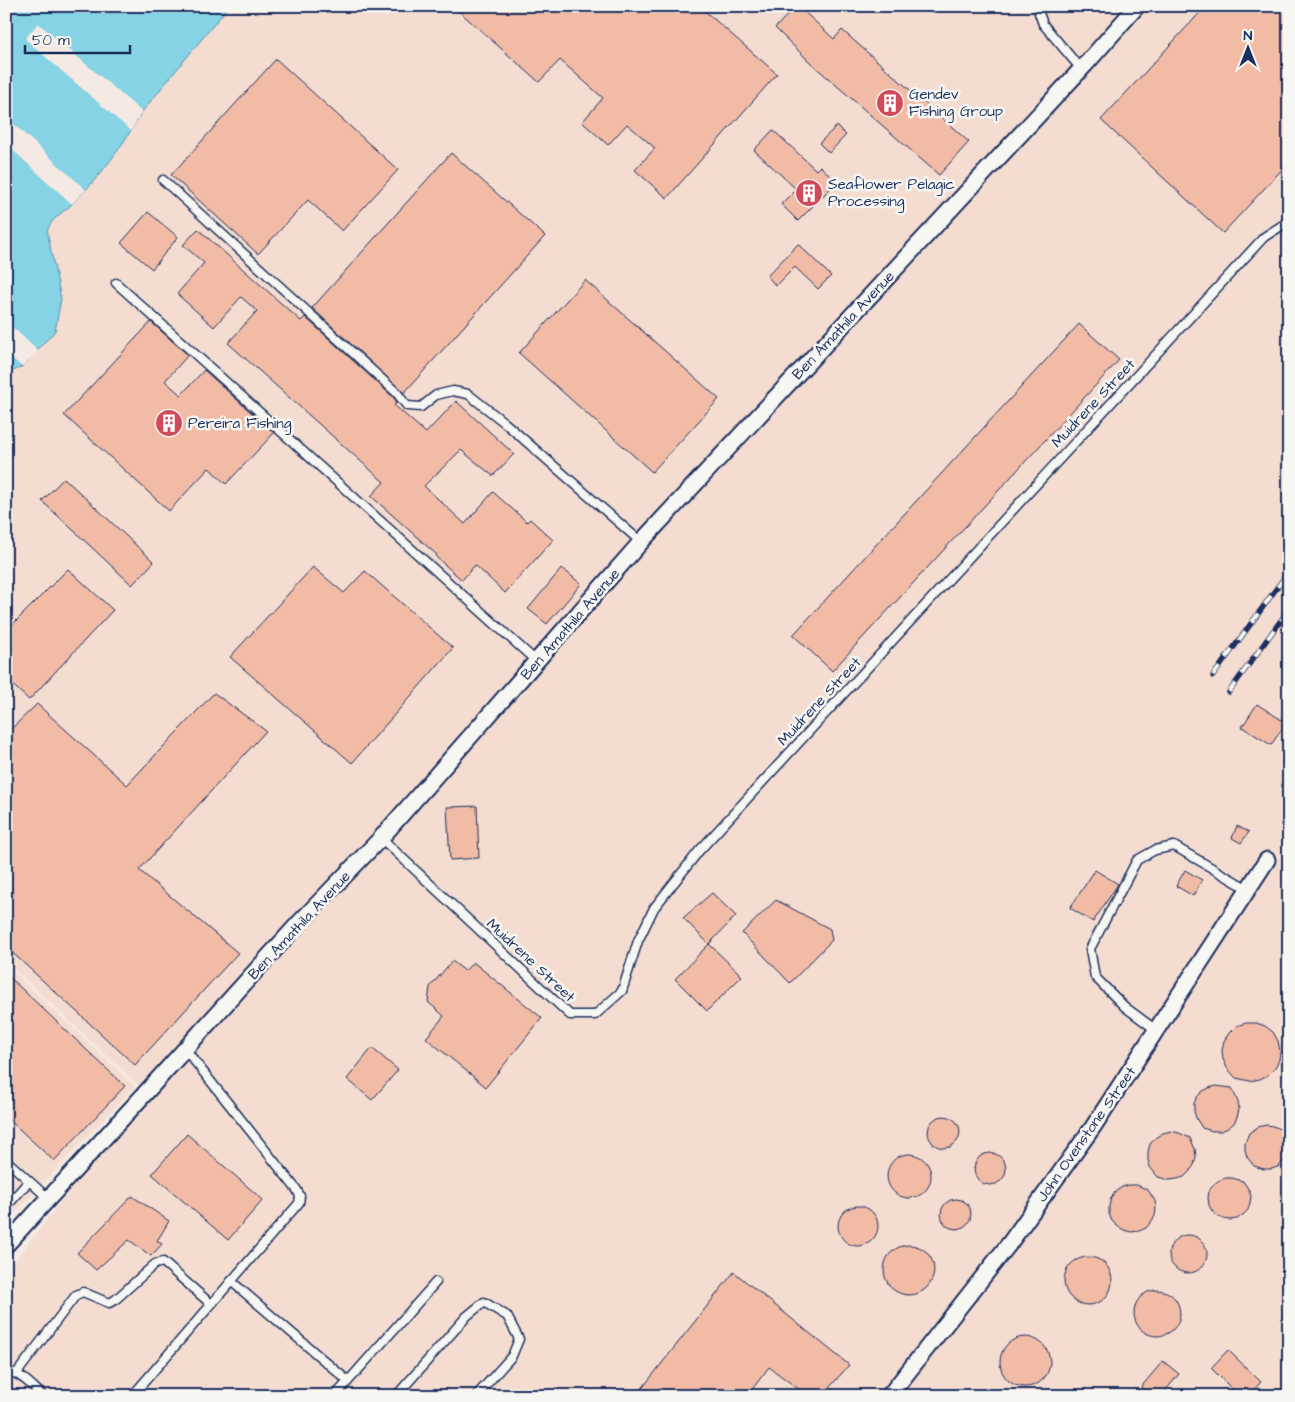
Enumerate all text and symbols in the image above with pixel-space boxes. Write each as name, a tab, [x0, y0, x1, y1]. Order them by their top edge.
scale bar	[25, 22, 130, 54]
north arrow	[1222, 22, 1272, 72]
text: N	[1244, 26, 1253, 46]
text: 50 m	[32, 30, 70, 51]
place label: Gendev Fishing Group	[909, 84, 1003, 123]
building icon: Gendev Fishing Group	[875, 88, 905, 118]
place label: Seaflower Pelagic Processing	[828, 174, 955, 213]
building icon: Seaflower Pelagic Processing	[794, 178, 824, 208]
street label: Ben Amathila Avenue	[787, 266, 899, 384]
street label: Muidrene Street	[1047, 354, 1140, 452]
building icon: Pereira Fishing	[154, 408, 184, 438]
place label: Pereira Fishing	[188, 413, 292, 435]
street label: Ben Amathila Avenue	[516, 564, 625, 685]
street label: Muidrene Street	[773, 652, 866, 750]
street label: Ben Amathila Avenue	[243, 866, 355, 984]
street label: Muidrene Street	[482, 914, 580, 1007]
street label: John Ovenstone Street	[1032, 1062, 1141, 1206]

